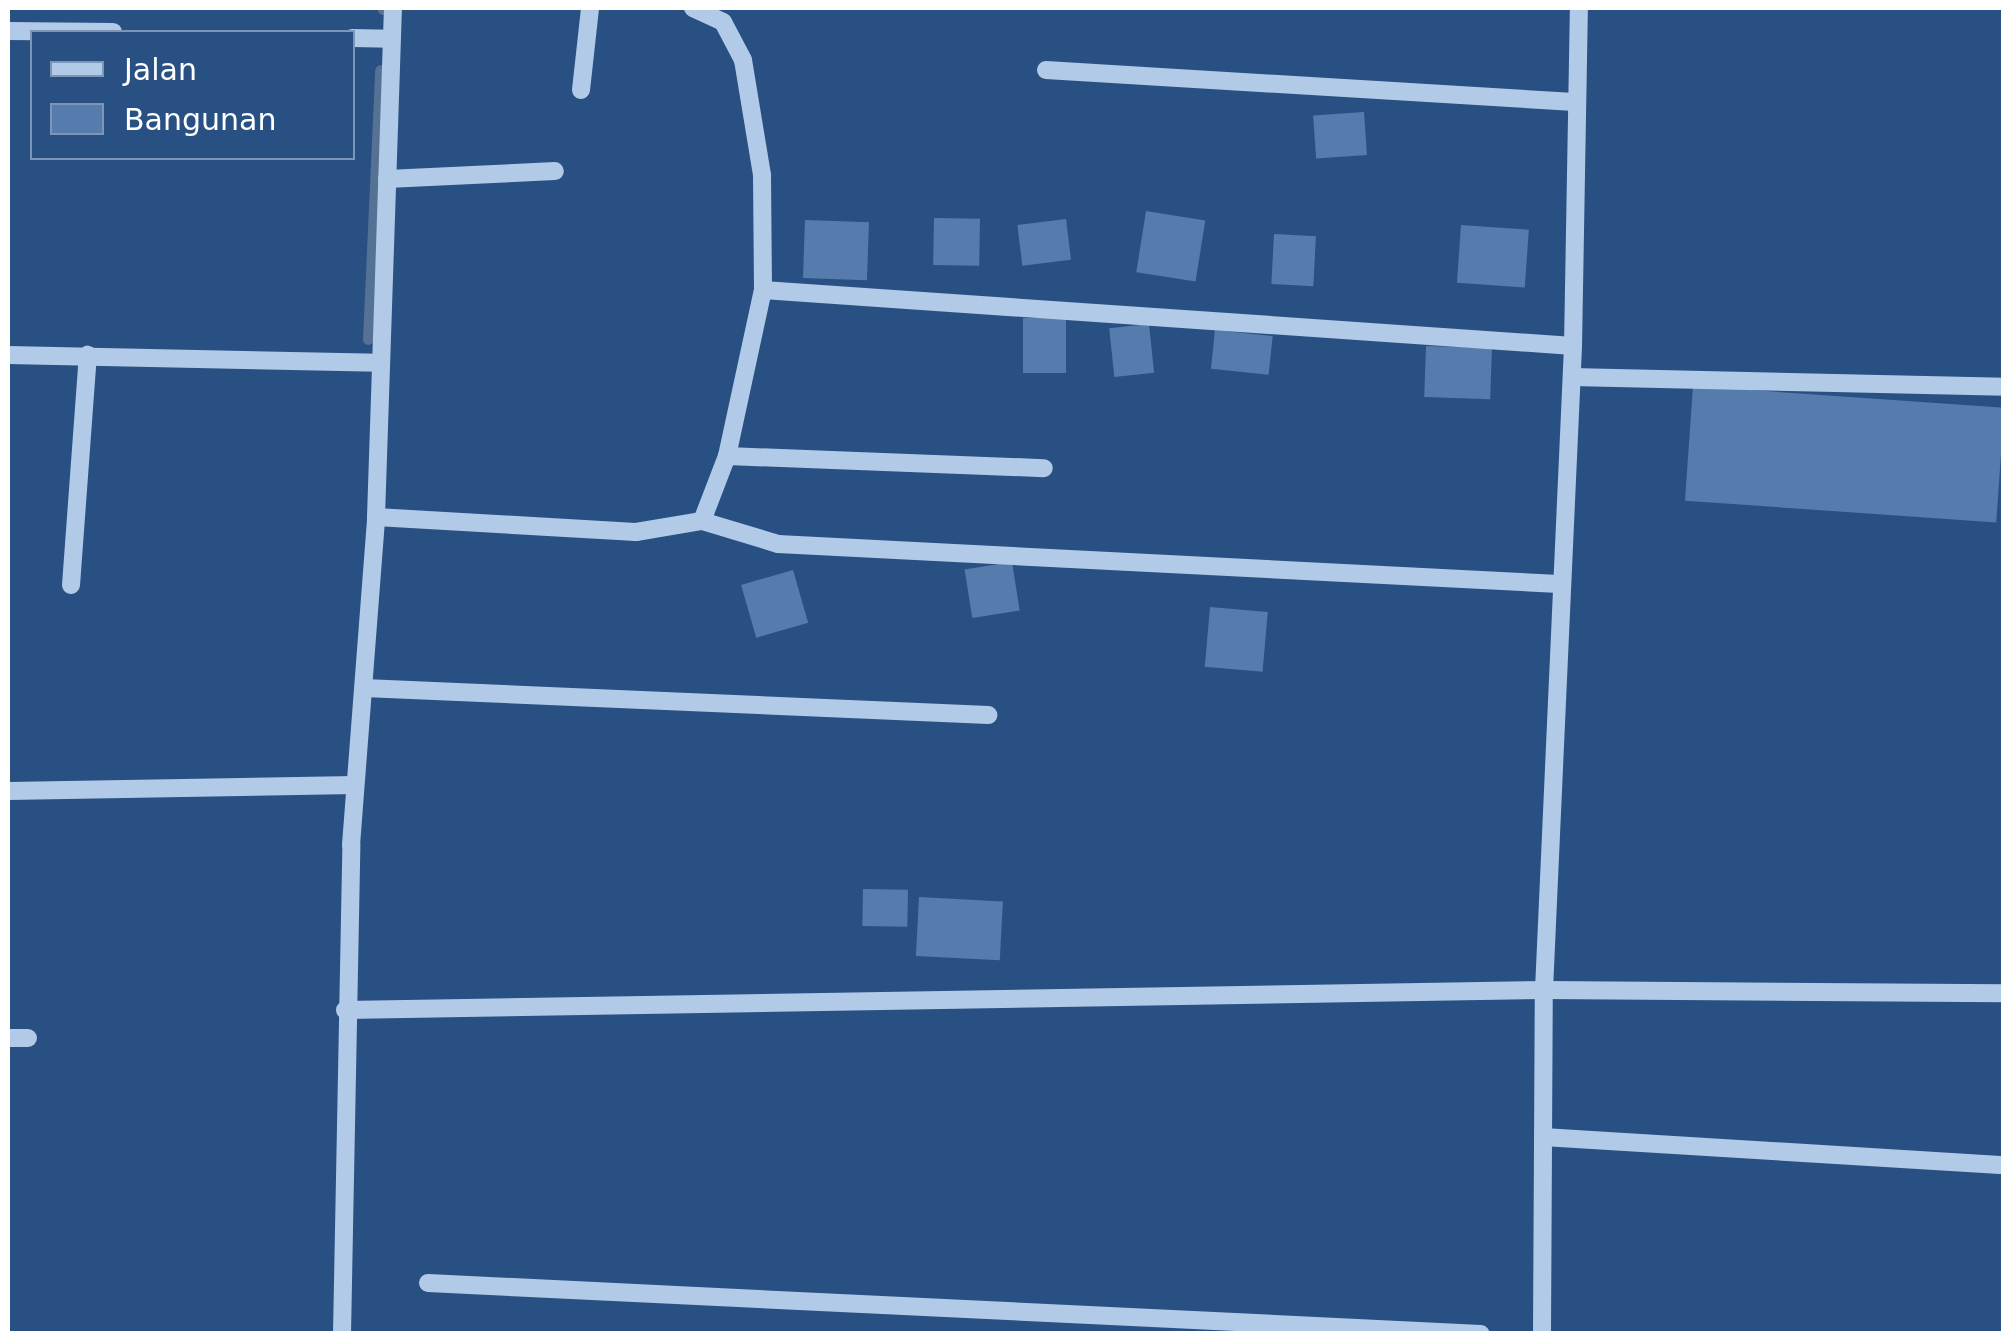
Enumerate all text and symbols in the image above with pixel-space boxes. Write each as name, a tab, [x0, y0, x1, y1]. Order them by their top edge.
legend	[30, 30, 355, 160]
text: Jalan	[124, 52, 197, 87]
text: Bangunan	[124, 102, 276, 137]

